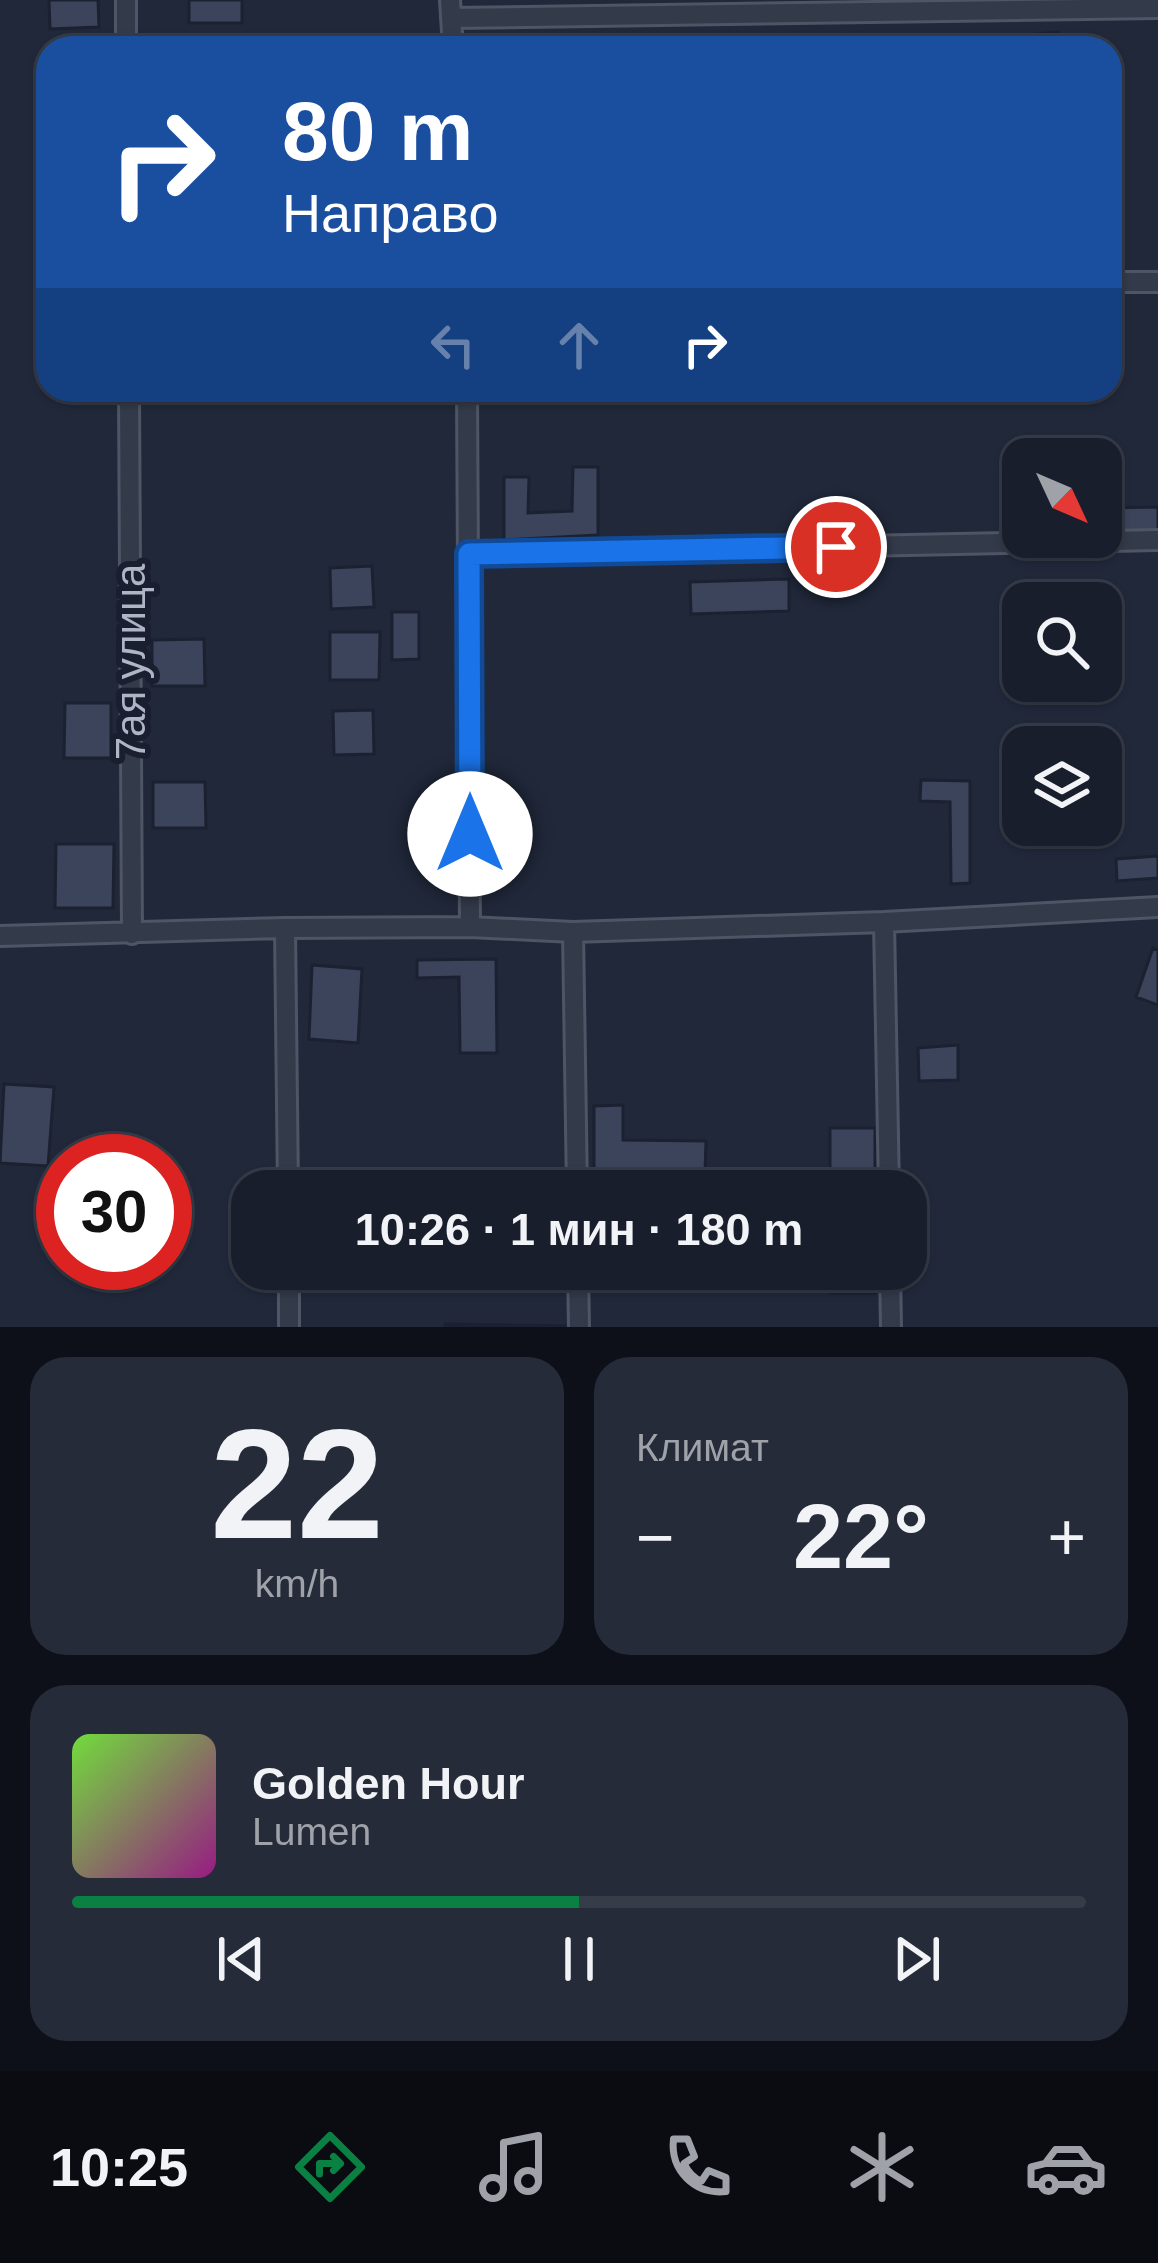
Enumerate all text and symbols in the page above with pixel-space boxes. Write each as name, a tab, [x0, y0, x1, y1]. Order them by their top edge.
icon: right	[84, 84, 240, 240]
text: 80 m	[282, 84, 473, 178]
text: Направо	[282, 183, 498, 243]
icon: left	[420, 312, 486, 378]
icon: ahead	[546, 312, 612, 378]
icon: right	[672, 312, 738, 378]
north arrow	[1002, 438, 1122, 558]
map controls	[1002, 438, 1122, 846]
pin	[785, 496, 887, 598]
icon: arrive	[803, 514, 869, 580]
street label: 7ая улица	[107, 563, 154, 760]
button: search	[1002, 582, 1122, 702]
button: layers	[1002, 726, 1122, 846]
position arrow	[407, 771, 533, 897]
speed limit sign: 30	[36, 1134, 192, 1290]
text: 10:26 · 1 мин · 180 m	[355, 1204, 803, 1255]
text: 22	[210, 1397, 384, 1571]
text: Климат	[636, 1426, 769, 1469]
text: 22°	[793, 1487, 929, 1587]
text: −	[636, 1500, 675, 1574]
text: +	[1047, 1500, 1086, 1574]
text: km/h	[255, 1562, 339, 1605]
text: Golden Hour	[252, 1758, 524, 1809]
text: Lumen	[252, 1810, 371, 1853]
icon: previous	[208, 1926, 274, 1992]
icon: pause	[546, 1926, 612, 1992]
icon: next	[884, 1926, 950, 1992]
icon: directions	[288, 2125, 372, 2209]
icon: music	[472, 2125, 556, 2209]
icon: phone	[656, 2125, 740, 2209]
icon: climate	[840, 2125, 924, 2209]
icon: car	[1024, 2125, 1108, 2209]
text: 10:25	[50, 2137, 188, 2197]

